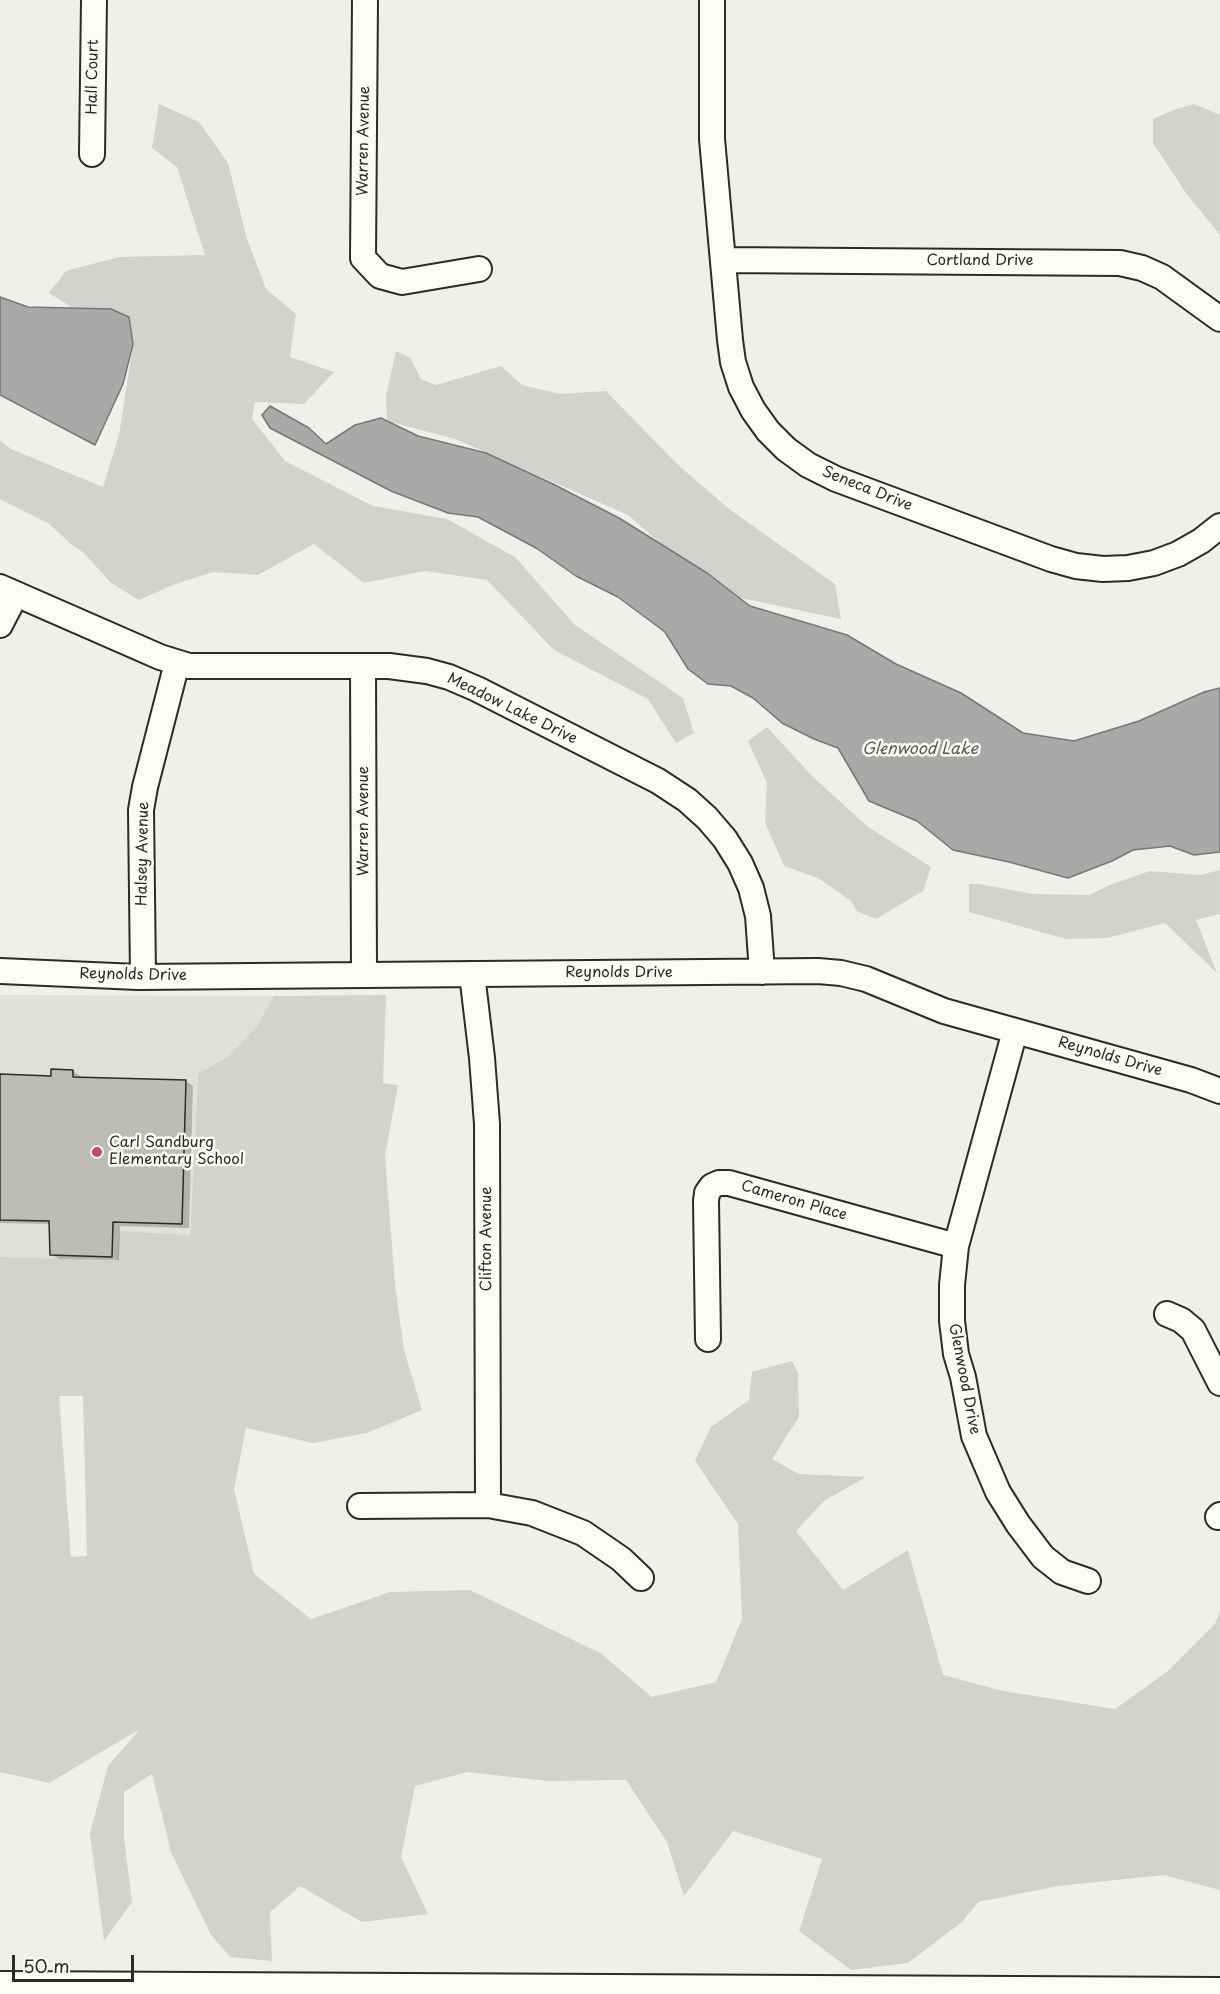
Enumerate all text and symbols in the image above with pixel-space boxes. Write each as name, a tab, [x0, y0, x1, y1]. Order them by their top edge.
street label: Hall Court	[83, 39, 103, 115]
street label: Warren Avenue	[354, 86, 374, 196]
street label: Cortland Drive	[926, 252, 1034, 270]
street label: Seneca Drive	[819, 463, 915, 515]
street label: Meadow Lake Drive	[444, 670, 580, 748]
water label: Glenwood Lake	[862, 740, 978, 760]
street label: Warren Avenue	[355, 766, 373, 876]
street label: Halsey Avenue	[133, 802, 153, 906]
street label: Reynolds Drive	[565, 964, 673, 982]
street label: Reynolds Drive	[79, 965, 187, 985]
street label: Reynolds Drive	[1056, 1034, 1164, 1080]
place label: Carl Sandburg Elementary School	[109, 1134, 244, 1169]
marker: Carl Sandburg Elementary School	[90, 1145, 104, 1159]
street label: Cameron Place	[739, 1177, 849, 1225]
street label: Clifton Avenue	[478, 1187, 496, 1291]
street label: Glenwood Drive	[944, 1322, 984, 1436]
scale bar	[15, 1943, 136, 1981]
text: 50 m	[23, 1952, 70, 1979]

